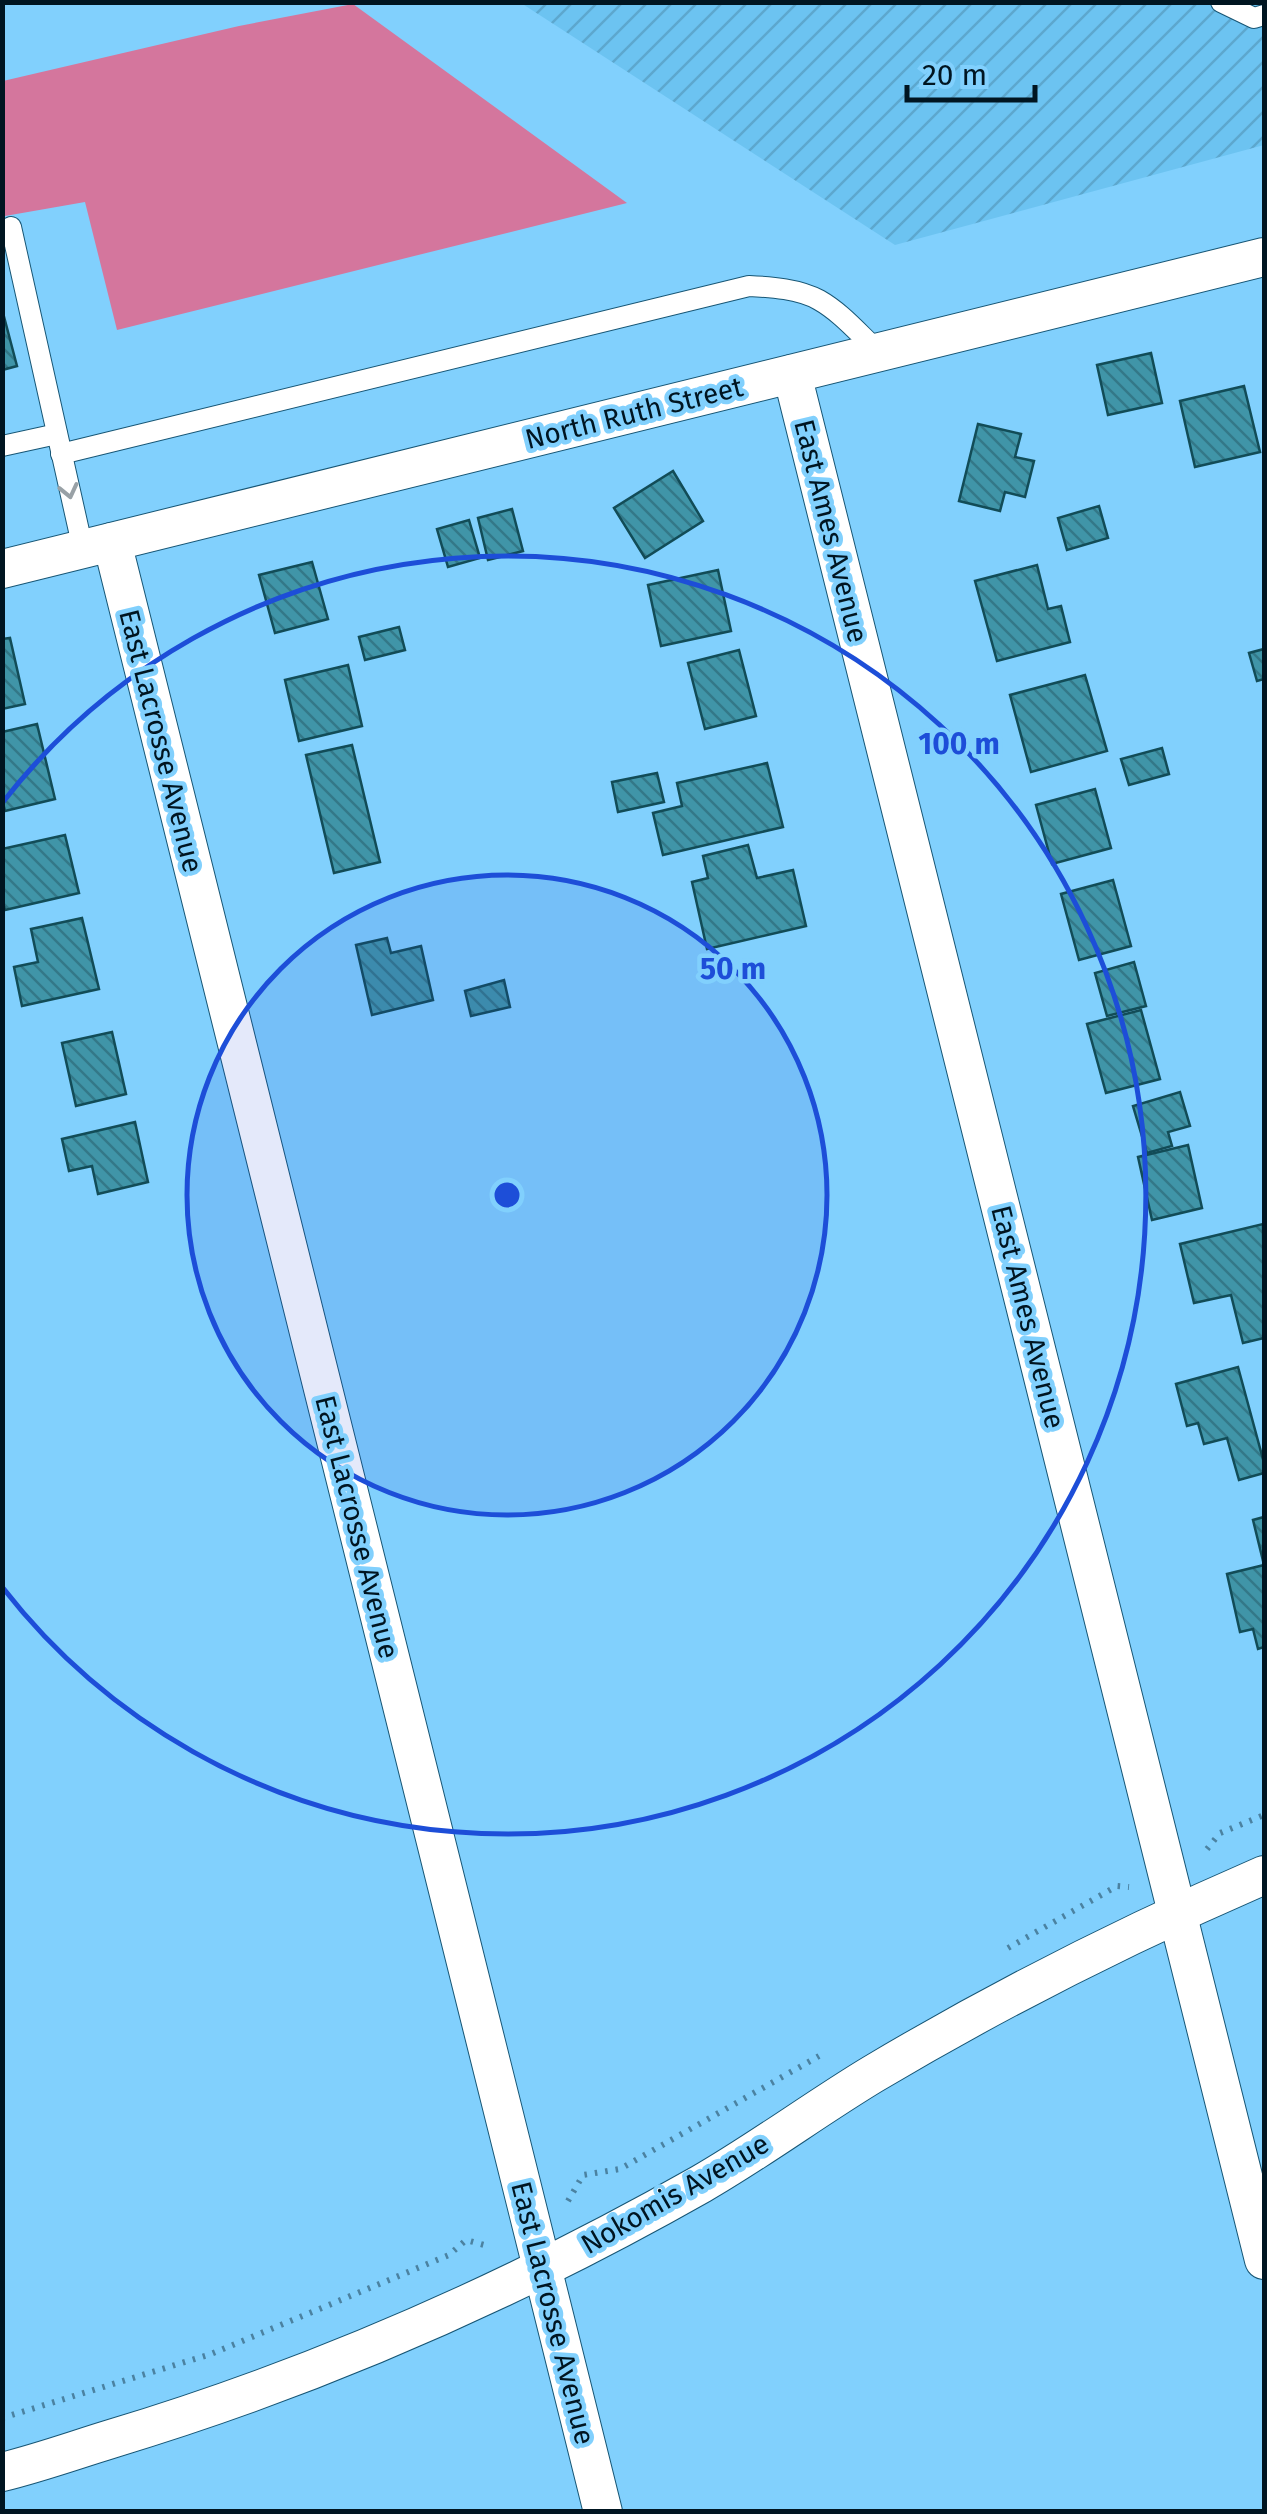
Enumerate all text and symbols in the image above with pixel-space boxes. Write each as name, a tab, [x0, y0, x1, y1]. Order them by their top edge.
scale bar	[907, 40, 1034, 102]
text: 20 m	[922, 57, 987, 93]
street label: North Ruth Street	[522, 370, 747, 456]
street label: East Ames Avenue	[787, 416, 875, 646]
one-way arrow	[58, 483, 79, 500]
street label: East Lacrosse Avenue	[112, 606, 210, 876]
text: 100 m	[918, 726, 1000, 762]
text: 50 m	[700, 951, 766, 987]
centre of rings	[489, 1177, 525, 1213]
street label: East Ames Avenue	[984, 1202, 1072, 1432]
street label: East Lacrosse Avenue	[308, 1392, 406, 1662]
street label: Nokomis Avenue	[575, 2127, 775, 2261]
street label: East Lacrosse Avenue	[504, 2178, 602, 2448]

